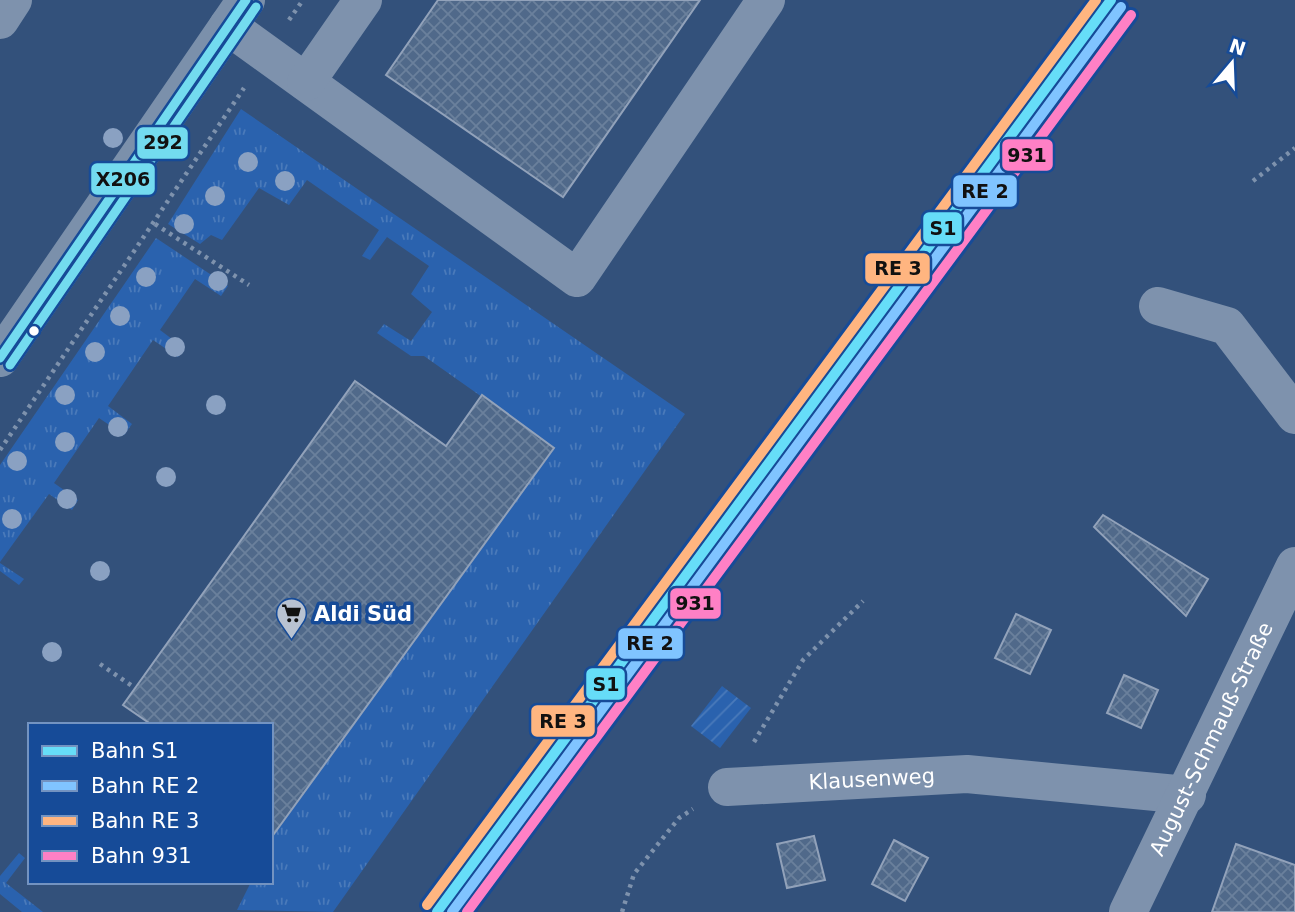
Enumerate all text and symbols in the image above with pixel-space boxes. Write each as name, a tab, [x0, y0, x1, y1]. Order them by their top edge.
north arrow	[1197, 28, 1267, 98]
text: N	[1226, 34, 1249, 60]
line badge: 292	[136, 126, 189, 160]
text: 292	[143, 131, 183, 153]
line badge: 931	[1001, 138, 1054, 172]
text: 931	[1007, 144, 1047, 166]
line badge: X206	[90, 162, 156, 196]
text: X206	[96, 168, 150, 190]
line badge: RE 2	[952, 174, 1018, 208]
text: RE 2	[961, 180, 1009, 202]
line badge: S1	[922, 211, 963, 245]
text: S1	[930, 217, 956, 239]
line badge: RE 3	[864, 252, 931, 285]
text: RE 3	[874, 257, 922, 279]
unlabelled marker	[27, 324, 41, 338]
line badge: 931	[669, 587, 722, 620]
text: 931	[675, 592, 715, 614]
supermarket icon: Aldi Süd	[274, 597, 308, 641]
place label: Aldi Süd	[314, 602, 412, 626]
street label: August-Schmauß-Straße	[1145, 618, 1278, 860]
line badge: RE 2	[617, 627, 684, 660]
text: RE 2	[626, 632, 674, 654]
line badge: S1	[585, 667, 626, 701]
text: S1	[593, 673, 619, 695]
line badge: RE 3	[530, 704, 596, 738]
text: RE 3	[539, 710, 587, 732]
legend	[28, 723, 273, 884]
text: Bahn S1	[91, 739, 178, 763]
street label: Klausenweg	[808, 764, 936, 795]
text: Bahn RE 2	[91, 774, 199, 798]
text: Bahn RE 3	[91, 809, 199, 833]
text: Bahn 931	[91, 844, 192, 868]

